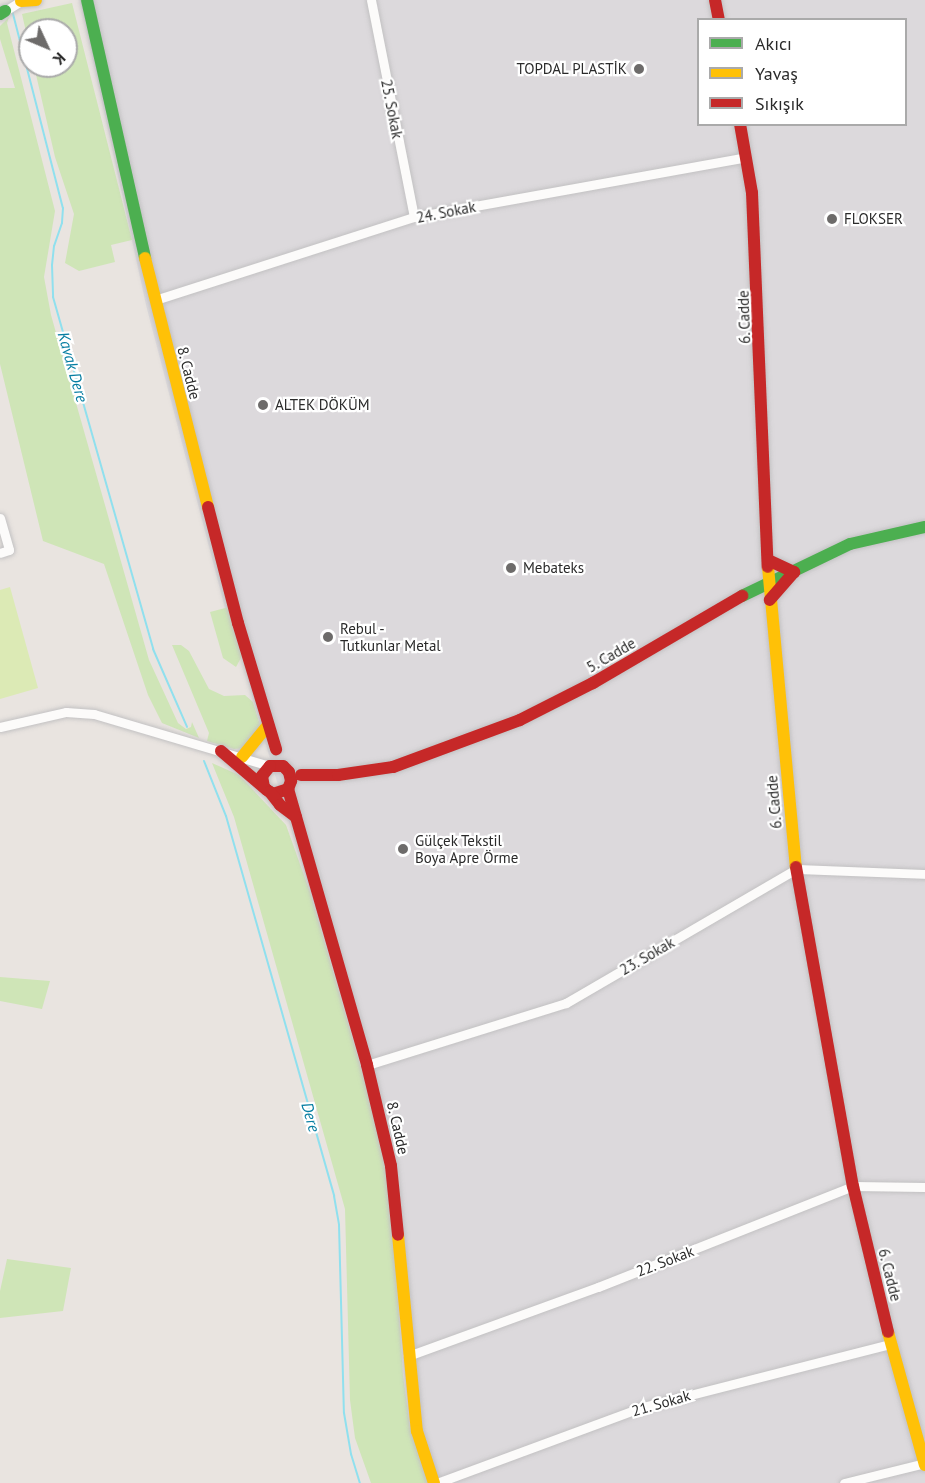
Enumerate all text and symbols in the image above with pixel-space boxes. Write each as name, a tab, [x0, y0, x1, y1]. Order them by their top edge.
north arrow	[18, 18, 78, 78]
legend	[697, 18, 907, 126]
text: Akıcı	[755, 32, 792, 55]
text: K	[49, 49, 70, 70]
place label: TOPDAL PLASTİK	[516, 60, 627, 78]
marker: TOPDAL PLASTİK	[632, 62, 646, 76]
text: Yavaş	[755, 62, 798, 85]
street label: 25. Sokak	[377, 77, 407, 141]
text: Sıkışık	[755, 92, 804, 115]
street label: 24. Sokak	[414, 197, 478, 227]
place label: FLOKSER	[844, 210, 903, 228]
marker: FLOKSER	[825, 212, 839, 226]
street label: 6. Cadde	[734, 289, 754, 345]
water label: Kavak Dere	[54, 329, 92, 405]
street label: 8. Cadde	[174, 344, 204, 402]
place label: ALTEK DÖKÜM	[275, 396, 370, 414]
marker: ALTEK DÖKÜM	[256, 398, 270, 412]
place label: Mebateks	[523, 559, 584, 577]
marker: Mebateks	[504, 561, 518, 575]
place label: Rebul - Tutkunlar Metal	[340, 619, 441, 654]
marker: Rebul - Tutkunlar Metal	[321, 630, 335, 644]
street label: 5. Cadde	[583, 633, 639, 677]
street label: 6. Cadde	[763, 774, 785, 830]
place label: Gülçek Tekstil Boya Apre Örme	[415, 831, 519, 866]
marker: Gülçek Tekstil Boya Apre Örme	[396, 842, 410, 856]
street label: 23. Sokak	[616, 933, 678, 979]
street label: 8. Cadde	[383, 1099, 413, 1157]
water label: Dere	[298, 1100, 324, 1134]
street label: 22. Sokak	[633, 1242, 697, 1280]
street label: 6. Cadde	[875, 1246, 905, 1304]
street label: 21. Sokak	[629, 1386, 693, 1420]

